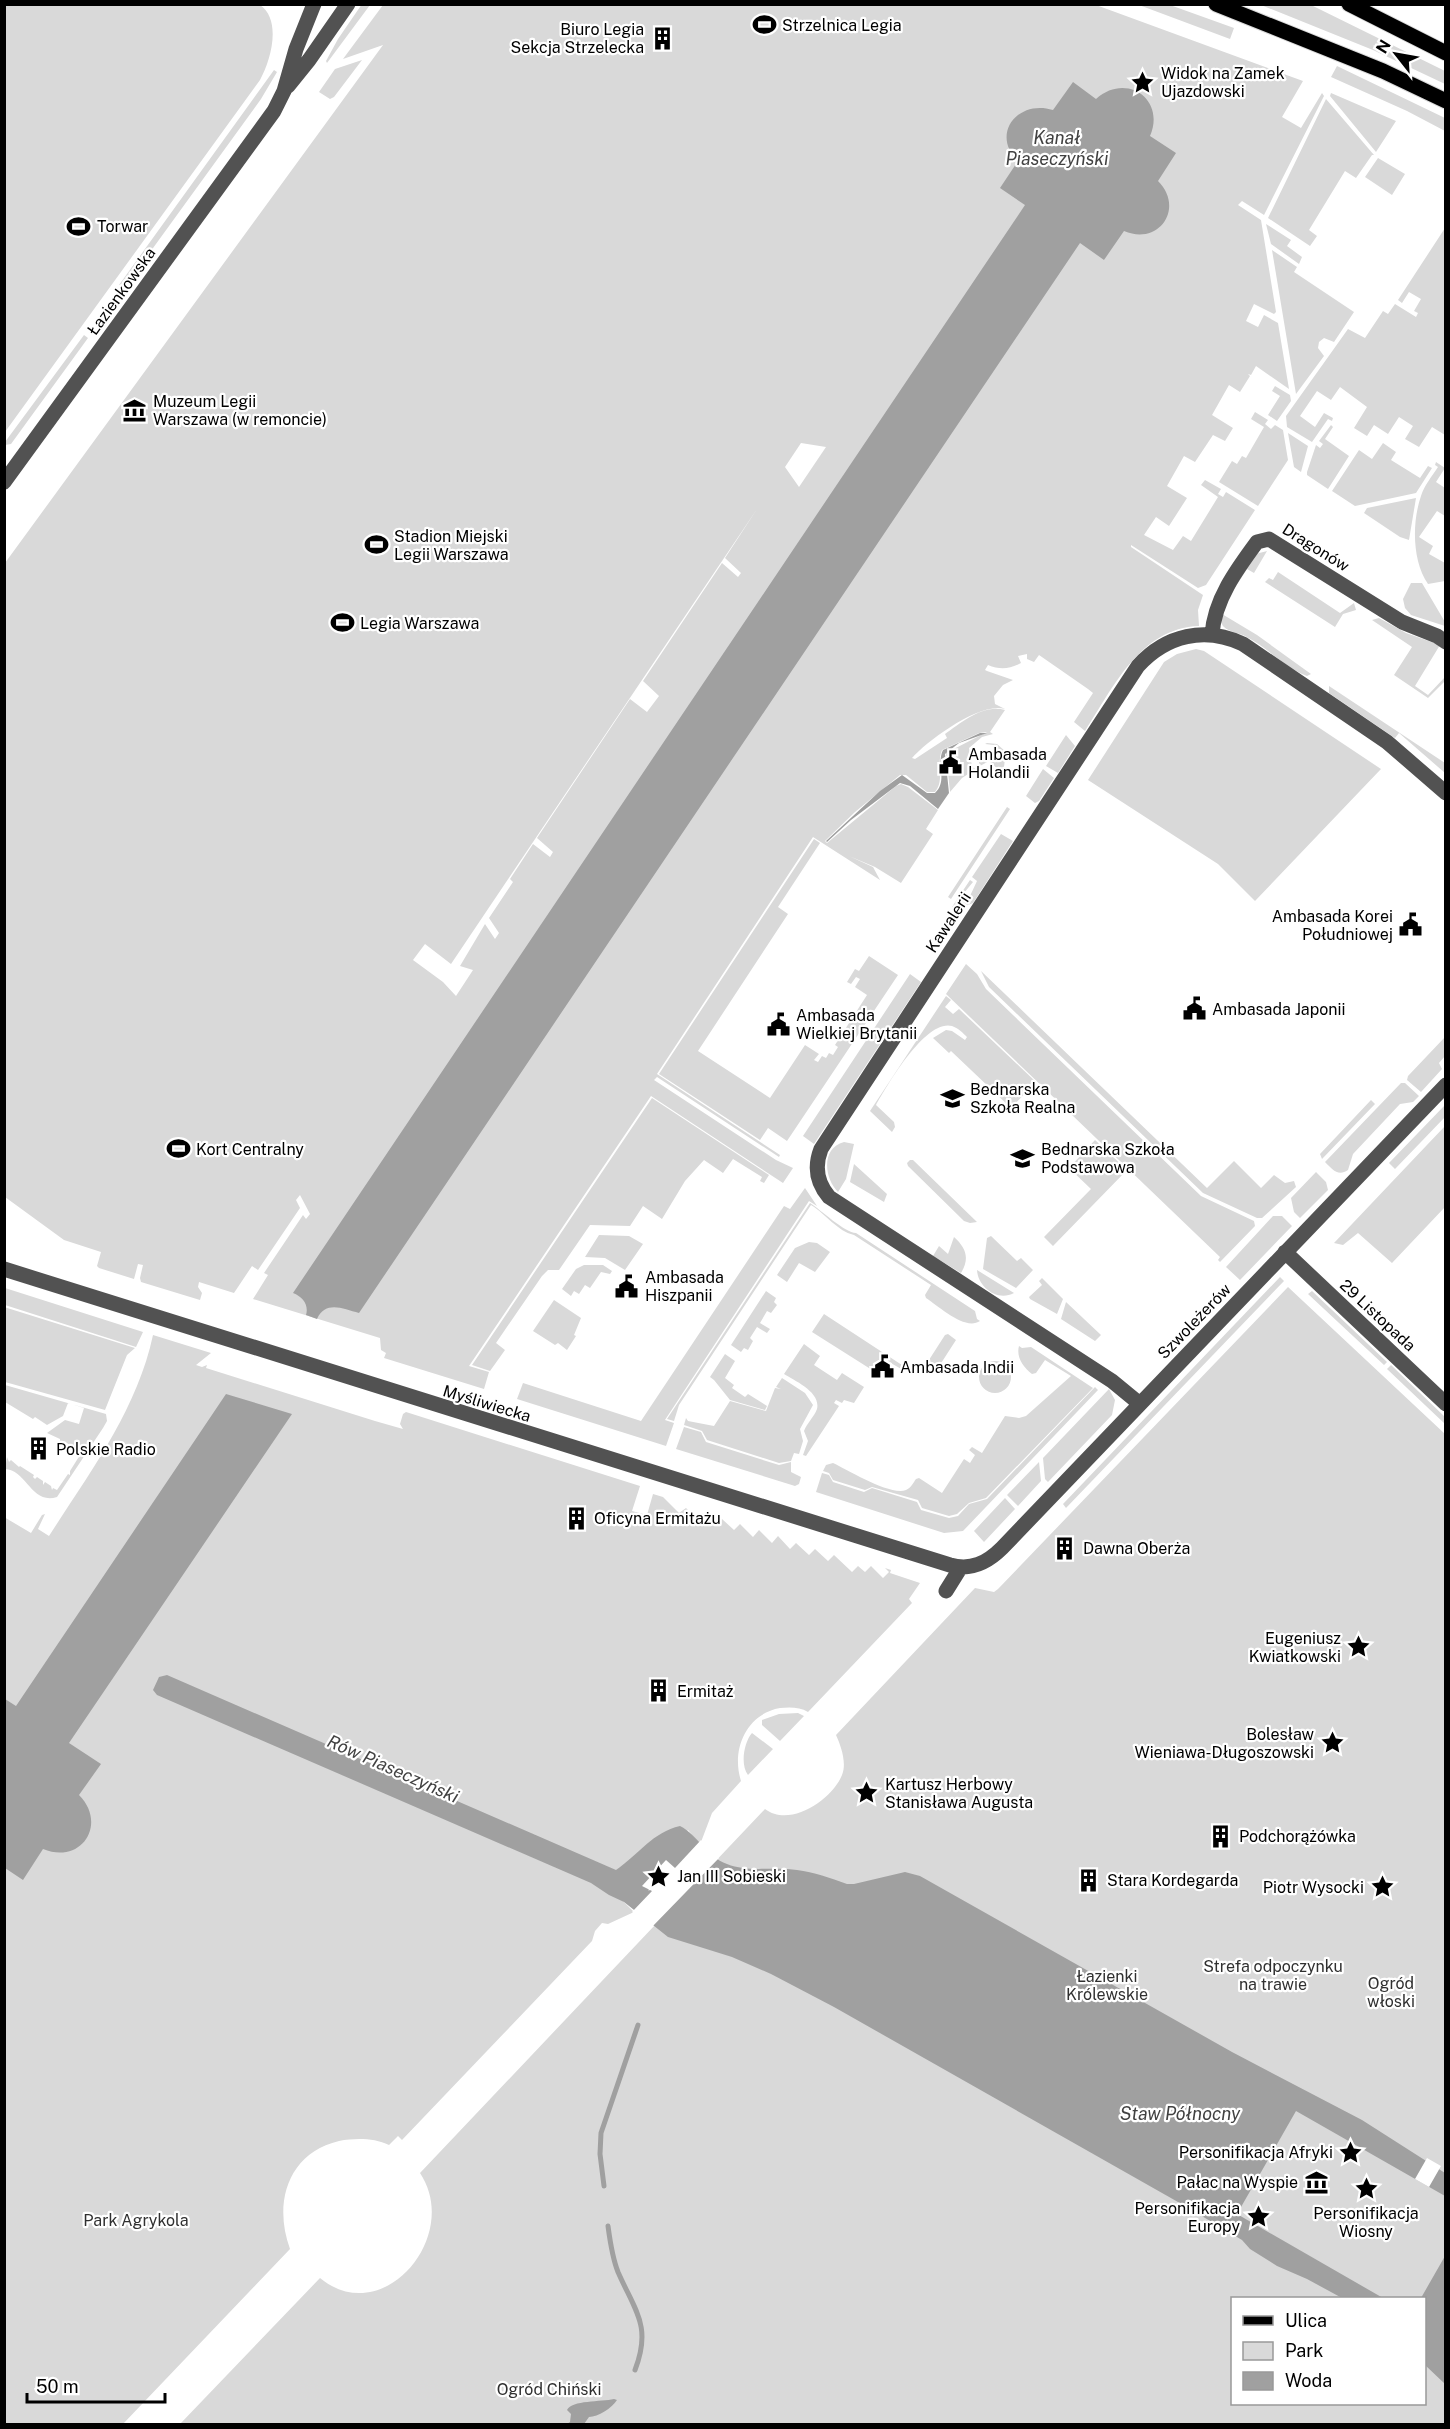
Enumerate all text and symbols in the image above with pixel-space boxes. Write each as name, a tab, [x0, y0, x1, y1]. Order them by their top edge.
sports icon: Strzelnica Legia	[751, 12, 777, 38]
place label: Strzelnica Legia	[782, 16, 902, 35]
place label: Biuro Legia Sekcja Strzelecka	[511, 20, 644, 57]
north arrow	[1366, 24, 1426, 84]
building icon: Biuro Legia Sekcja Strzelecka	[649, 25, 675, 51]
text: N	[1372, 36, 1395, 57]
place label: Widok na Zamek Ujazdowski	[1161, 64, 1285, 101]
place icon: Widok na Zamek Ujazdowski	[1130, 69, 1156, 95]
water label: Kanał Piaseczyński	[1006, 127, 1109, 169]
sports icon: Torwar	[66, 213, 92, 239]
place label: Torwar	[97, 217, 148, 236]
street label: Łazienkowska	[83, 244, 159, 339]
place label: Muzeum Legii Warszawa (w remoncie)	[153, 392, 327, 429]
museum icon: Muzeum Legii Warszawa (w remoncie)	[122, 397, 148, 423]
street label: Dragonów	[1279, 519, 1353, 576]
place label: Stadion Miejski Legii Warszawa	[394, 527, 509, 564]
sports icon: Stadion Miejski Legii Warszawa	[363, 532, 389, 558]
sports icon: Legia Warszawa	[329, 610, 355, 636]
place label: Legia Warszawa	[360, 614, 479, 633]
place label: Ambasada Holandii	[968, 745, 1047, 782]
public building icon: Ambasada Holandii	[937, 750, 963, 776]
street label: Kawalerii	[922, 888, 975, 956]
place label: Ambasada Korei Południowej	[1272, 907, 1393, 944]
public building icon: Ambasada Korei Południowej	[1398, 912, 1424, 938]
public building icon: Ambasada Japonii	[1181, 996, 1207, 1022]
place label: Ambasada Japonii	[1212, 1000, 1346, 1019]
place label: Ambasada Wielkiej Brytanii	[796, 1006, 917, 1043]
public building icon: Ambasada Wielkiej Brytanii	[765, 1011, 791, 1037]
place label: Bednarska Szkoła Realna	[970, 1080, 1075, 1117]
school or university icon: Bednarska Szkoła Realna	[939, 1085, 965, 1111]
sports icon: Kort Centralny	[165, 1136, 191, 1162]
place label: Kort Centralny	[196, 1140, 304, 1159]
place label: Bednarska Szkoła Podstawowa	[1041, 1140, 1175, 1177]
school or university icon: Bednarska Szkoła Podstawowa	[1010, 1145, 1036, 1171]
place label: Ambasada Hiszpanii	[645, 1268, 724, 1305]
public building icon: Ambasada Hiszpanii	[614, 1273, 640, 1299]
street label: 29 Listopada	[1336, 1276, 1419, 1355]
street label: Szwoleżerów	[1154, 1279, 1235, 1363]
public building icon: Ambasada Indii	[869, 1354, 895, 1380]
place label: Ambasada Indii	[900, 1358, 1014, 1377]
street label: Myśliwiecka	[441, 1381, 533, 1426]
building icon: Polskie Radio	[25, 1436, 51, 1462]
place label: Polskie Radio	[56, 1440, 156, 1459]
building icon: Oficyna Ermitażu	[563, 1505, 589, 1531]
place label: Oficyna Ermitażu	[594, 1509, 721, 1528]
building icon: Dawna Oberża	[1052, 1535, 1078, 1561]
place label: Dawna Oberża	[1083, 1539, 1190, 1558]
place label: Eugeniusz Kwiatkowski	[1249, 1629, 1341, 1666]
place icon: Eugeniusz Kwiatkowski	[1346, 1634, 1372, 1660]
building icon: Ermitaż	[646, 1678, 672, 1704]
place label: Ermitaż	[677, 1682, 734, 1701]
place label: Bolesław Wieniawa-Długoszowski	[1134, 1725, 1315, 1762]
water label: Rów Piaseczyński	[324, 1730, 463, 1807]
place icon: Bolesław Wieniawa-Długoszowski	[1319, 1730, 1345, 1756]
place label: Kartusz Herbowy Stanisława Augusta	[885, 1775, 1033, 1812]
place icon: Kartusz Herbowy Stanisława Augusta	[854, 1780, 880, 1806]
building icon: Podchorążówka	[1208, 1823, 1234, 1849]
place label: Podchorążówka	[1239, 1827, 1356, 1846]
place icon: Jan III Sobieski	[646, 1863, 672, 1889]
place label: Jan III Sobieski	[677, 1867, 786, 1886]
building icon: Stara Kordegarda	[1076, 1867, 1102, 1893]
place label: Stara Kordegarda	[1107, 1871, 1238, 1890]
place icon: Piotr Wysocki	[1369, 1874, 1395, 1900]
place label: Piotr Wysocki	[1263, 1878, 1364, 1897]
park label: Strefa odpoczynku na trawie	[1203, 1957, 1343, 1994]
park label: Łazienki Królewskie	[1066, 1967, 1148, 2004]
park label: Ogród włoski	[1367, 1974, 1415, 2011]
water label: Staw Północny	[1120, 2103, 1241, 2124]
place icon: Personifikacja Afryki	[1338, 2139, 1364, 2165]
place label: Personifikacja Afryki	[1179, 2143, 1333, 2162]
museum icon: Pałac na Wyspie	[1303, 2169, 1329, 2195]
place label: Pałac na Wyspie	[1177, 2173, 1298, 2192]
place icon: Personifikacja Wiosny	[1353, 2175, 1379, 2201]
place label: Personifikacja Europy	[1135, 2199, 1240, 2236]
place icon: Personifikacja Europy	[1245, 2204, 1271, 2230]
place label: Personifikacja Wiosny	[1313, 2204, 1419, 2241]
park label: Park Agrykola	[83, 2211, 189, 2230]
legend	[1231, 2297, 1426, 2405]
text: Ulica	[1285, 2310, 1327, 2331]
text: Park	[1285, 2340, 1323, 2361]
scale bar	[27, 2366, 165, 2404]
text: Woda	[1285, 2370, 1332, 2391]
text: 50 m	[36, 2376, 79, 2397]
park label: Ogród Chiński	[497, 2380, 601, 2399]

